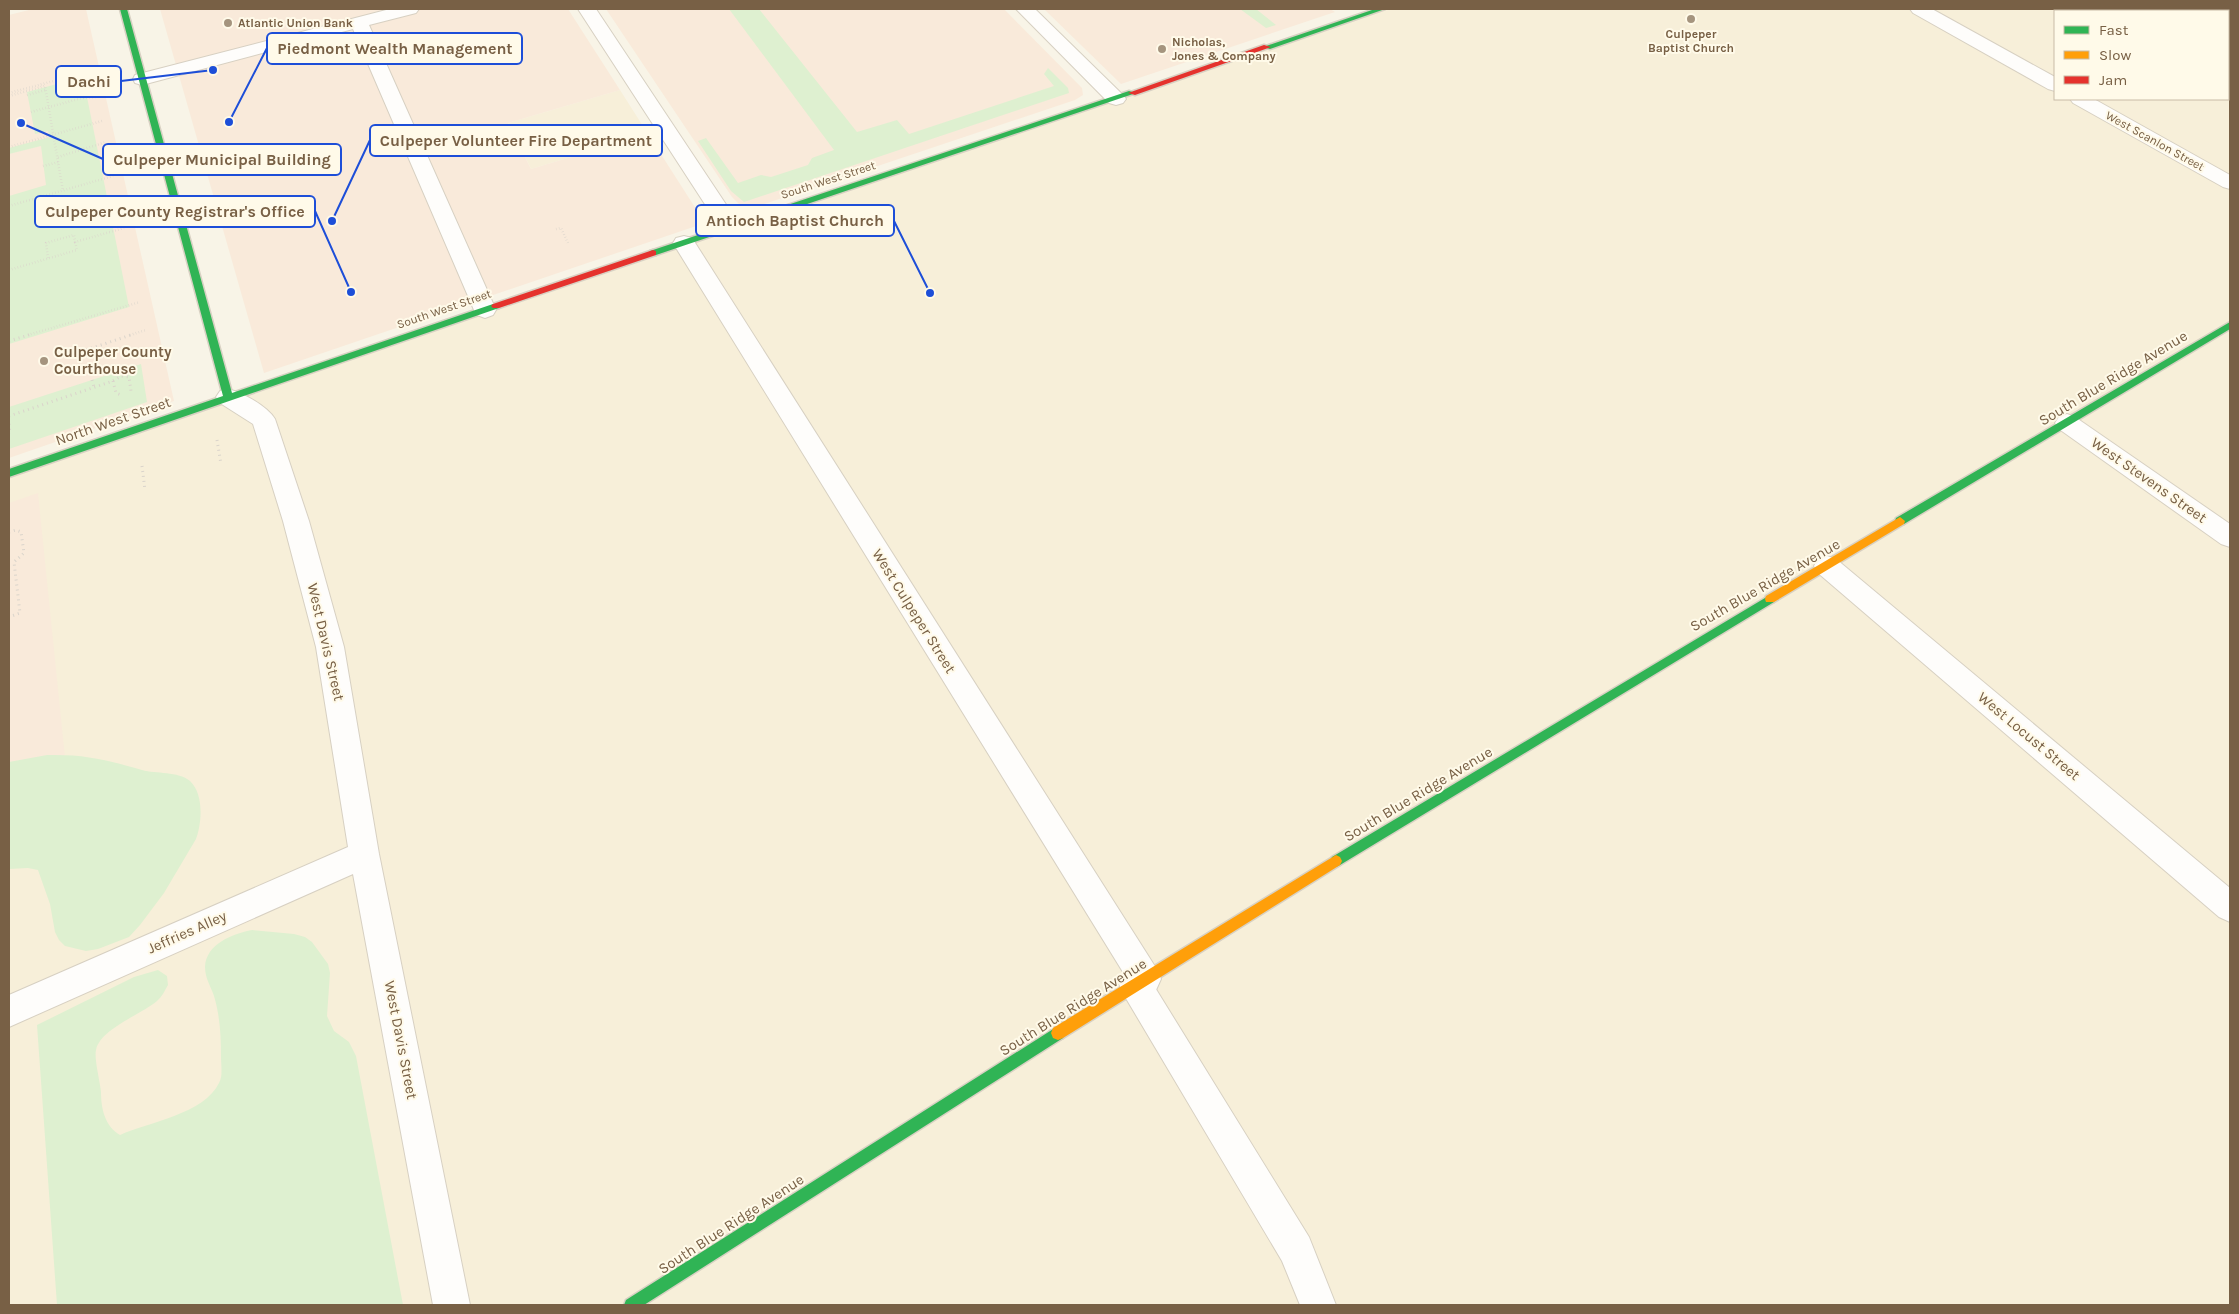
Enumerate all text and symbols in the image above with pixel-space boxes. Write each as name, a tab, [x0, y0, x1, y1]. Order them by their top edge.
legend	[2054, 10, 2229, 100]
marker: Culpeper Baptist Church	[1685, 13, 1697, 25]
place label: Atlantic Union Bank	[238, 16, 353, 30]
marker: Atlantic Union Bank	[222, 17, 234, 29]
text: Fast	[2099, 21, 2129, 39]
place label: Culpeper Baptist Church	[1648, 27, 1734, 55]
callout: Piedmont Wealth Management	[267, 33, 522, 64]
place label: Nicholas, Jones & Company	[1172, 35, 1276, 63]
text: Piedmont Wealth Management	[277, 39, 513, 58]
marker: Nicholas, Jones & Company	[1156, 43, 1168, 55]
text: Slow	[2099, 46, 2131, 64]
callout: Dachi	[56, 66, 121, 97]
text: Jam	[2099, 71, 2127, 89]
text: Dachi	[67, 72, 111, 91]
street label: West Scanlon Street	[2103, 108, 2207, 174]
callout: Culpeper Volunteer Fire Department	[370, 125, 662, 156]
text: Culpeper Volunteer Fire Department	[380, 131, 652, 150]
callout: Culpeper Municipal Building	[103, 144, 341, 175]
text: Culpeper Municipal Building	[113, 150, 331, 169]
street label: South West Street	[779, 158, 878, 202]
callout: Culpeper County Registrar's Office	[35, 196, 315, 227]
text: Culpeper County Registrar's Office	[45, 202, 305, 221]
callout: Antioch Baptist Church	[696, 205, 894, 236]
text: Antioch Baptist Church	[706, 211, 884, 230]
street label: South West Street	[395, 286, 493, 332]
street label: South Blue Ridge Avenue	[2035, 326, 2191, 430]
place label: Culpeper County Courthouse	[54, 343, 172, 378]
marker: Culpeper County Courthouse	[38, 355, 50, 367]
street label: North West Street	[53, 393, 173, 449]
street label: West Stevens Street	[2088, 433, 2211, 527]
street label: South Blue Ridge Avenue	[1687, 535, 1843, 635]
street label: West Culpeper Street	[868, 545, 960, 677]
street label: West Davis Street	[304, 581, 348, 703]
street label: West Locust Street	[1974, 688, 2084, 784]
street label: South Blue Ridge Avenue	[1340, 742, 1496, 846]
street label: Jeffries Alley	[145, 907, 229, 957]
street label: South Blue Ridge Avenue	[996, 954, 1150, 1060]
street label: West Davis Street	[381, 979, 421, 1101]
street label: South Blue Ridge Avenue	[655, 1170, 807, 1278]

